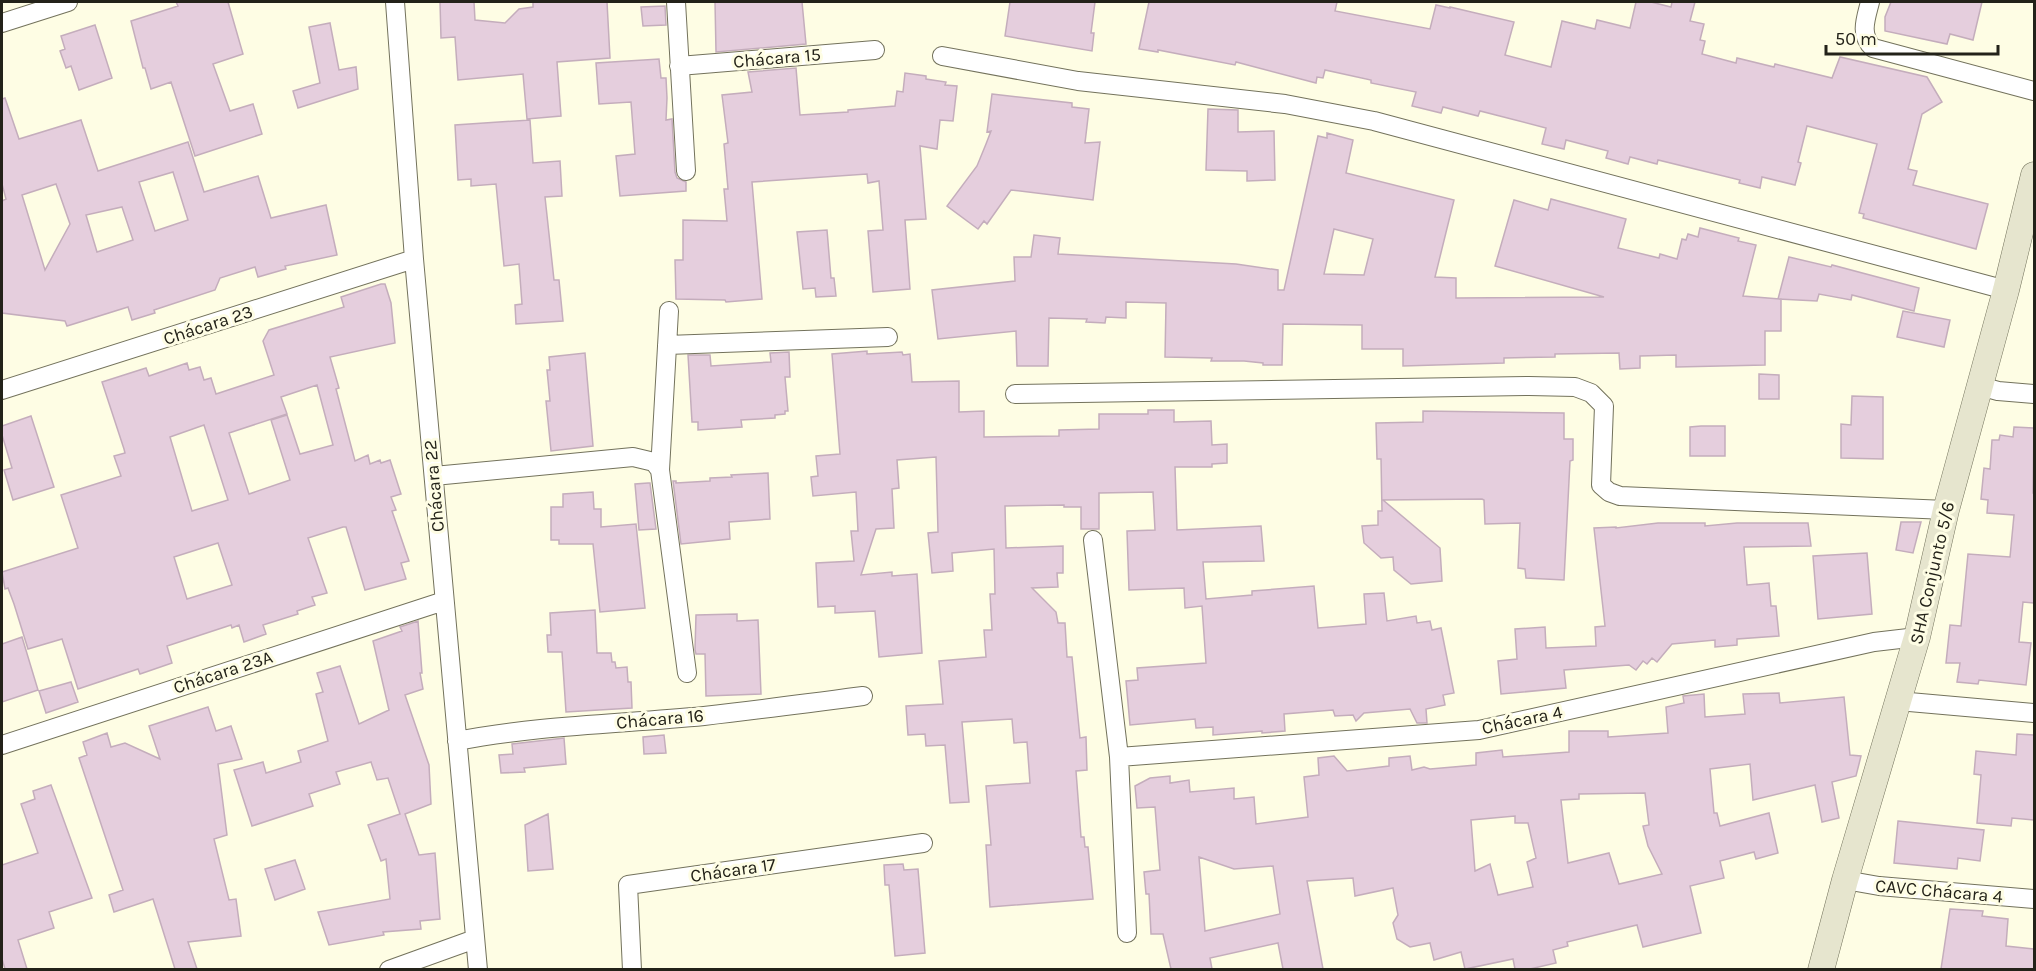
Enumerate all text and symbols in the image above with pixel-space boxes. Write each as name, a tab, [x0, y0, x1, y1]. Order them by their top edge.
scale bar	[1826, 18, 1998, 56]
text: 50 m	[1835, 28, 1877, 50]
street label: Chácara 15	[732, 43, 822, 73]
street label: Chácara 23	[160, 300, 256, 350]
street label: Chácara 22	[419, 439, 449, 533]
street label: SHA Conjunto 5/6	[1905, 499, 1959, 647]
street label: Chácara 23A	[171, 646, 275, 698]
street label: Chácara 4	[1480, 701, 1564, 739]
street label: Chácara 16	[615, 704, 705, 734]
street label: Chácara 17	[689, 853, 778, 887]
street label: CAVC Chácara 4	[1874, 874, 2004, 908]

